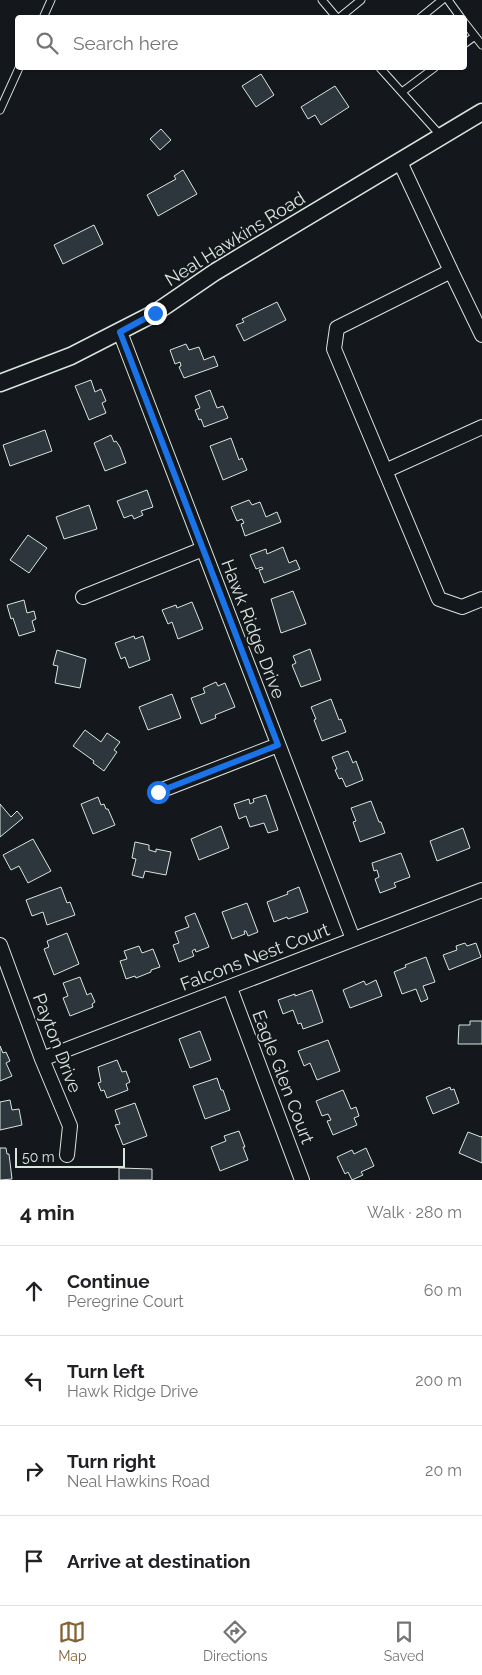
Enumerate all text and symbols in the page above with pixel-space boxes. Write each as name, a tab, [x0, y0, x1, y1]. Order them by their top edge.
search box	[15, 15, 467, 70]
icon: search	[33, 29, 61, 57]
text: Search here	[73, 32, 179, 54]
street label: Neal Hawkins Road	[161, 187, 308, 290]
route end	[144, 302, 167, 325]
street label: Hawk Ridge Drive	[217, 556, 290, 702]
route start	[147, 781, 170, 804]
street label: Falcons Nest Court	[177, 918, 332, 995]
street label: Payton Drive	[29, 990, 86, 1096]
street label: Eagle Glen Court	[248, 1007, 319, 1147]
scale bar	[15, 1145, 125, 1168]
text: 50 m	[22, 1149, 55, 1165]
text: 4 min	[20, 1200, 75, 1225]
text: Walk · 280 m	[367, 1203, 462, 1222]
text: Continue	[67, 1270, 150, 1292]
icon: ahead	[20, 1277, 48, 1305]
text: 60 m	[424, 1281, 462, 1300]
text: Peregrine Court	[67, 1292, 184, 1311]
text: Turn left	[67, 1360, 144, 1382]
icon: left	[20, 1367, 48, 1395]
text: 200 m	[415, 1371, 462, 1390]
text: Hawk Ridge Drive	[67, 1382, 198, 1401]
text: Turn right	[67, 1450, 156, 1472]
icon: right	[20, 1457, 48, 1485]
text: 20 m	[425, 1461, 462, 1480]
text: Neal Hawkins Road	[67, 1472, 210, 1491]
icon: arrive	[20, 1547, 48, 1575]
text: Arrive at destination	[67, 1550, 251, 1572]
tab: Map	[58, 1618, 87, 1664]
tab: Directions	[203, 1618, 268, 1664]
tab: Saved	[384, 1618, 424, 1664]

